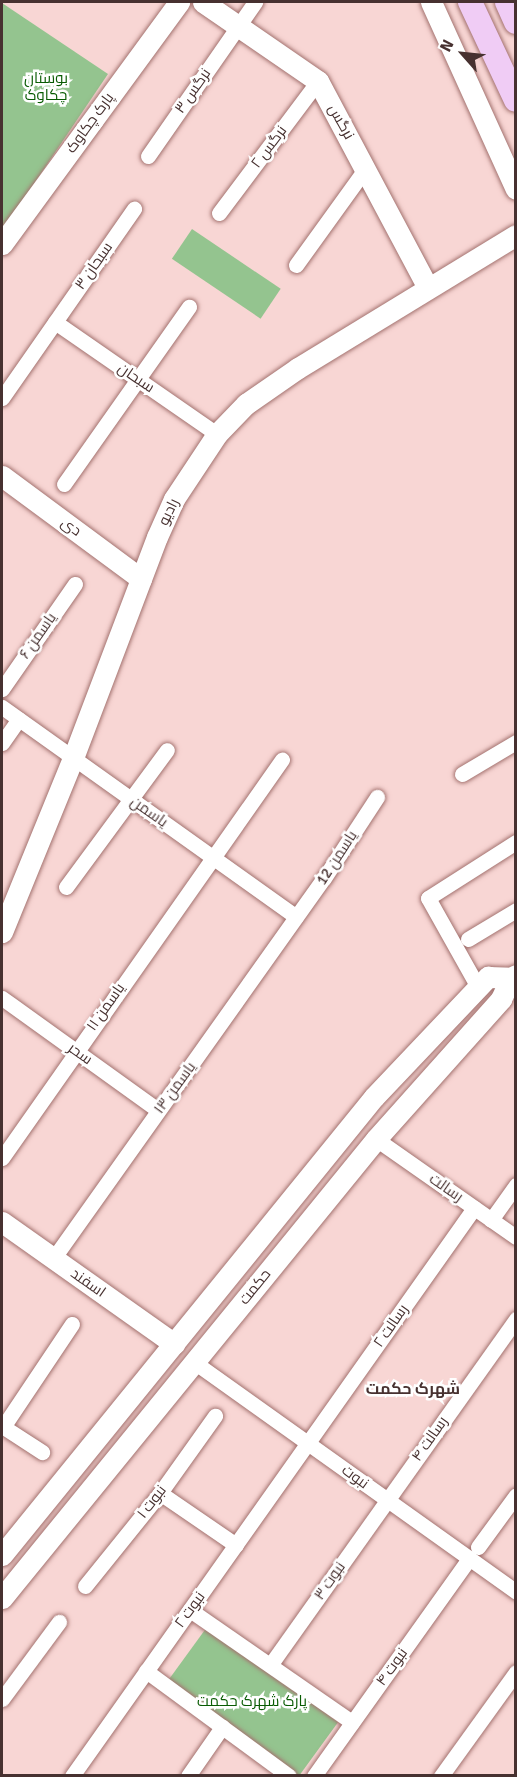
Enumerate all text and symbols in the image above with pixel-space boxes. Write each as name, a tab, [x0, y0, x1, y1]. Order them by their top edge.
north arrow	[433, 24, 493, 84]
text: N	[436, 36, 458, 55]
street label: نرگس ۳	[171, 65, 215, 117]
park label: بوستان چکاوک	[24, 69, 68, 104]
street label: پارک چکاوک	[62, 89, 118, 157]
street label: نرگس	[324, 101, 358, 143]
street label: نرگس ۲	[247, 122, 291, 172]
street label: سبحان ۳	[71, 239, 117, 293]
street label: سبحان	[114, 359, 158, 397]
street label: رادیو	[155, 496, 183, 528]
street label: دی	[57, 514, 85, 540]
street label: یاسمن ۶	[16, 610, 60, 662]
street label: یاسمن	[127, 793, 171, 831]
street label: یاسمن 12	[313, 828, 361, 888]
street label: یاسمن ۱۱	[83, 980, 129, 1034]
street label: سحر	[64, 1039, 96, 1069]
street label: یاسمن ۱۳	[150, 1059, 200, 1117]
street label: رسالت	[426, 1170, 466, 1206]
street label: اسفند	[67, 1265, 109, 1301]
street label: حکمت	[235, 1266, 275, 1308]
street label: رسالت ۲	[370, 1301, 412, 1351]
district label: شهرک حکمت	[366, 1379, 460, 1399]
street label: رسالت ۴	[408, 1413, 452, 1465]
street label: نبوت	[338, 1461, 372, 1493]
street label: نبوت ۱	[134, 1482, 170, 1522]
street label: نبوت ۳	[310, 1558, 350, 1604]
street label: نبوت ۲	[171, 1588, 209, 1632]
street label: نبوت ۴	[372, 1645, 412, 1689]
park label: پارک شهرک حکمت	[197, 1693, 307, 1711]

